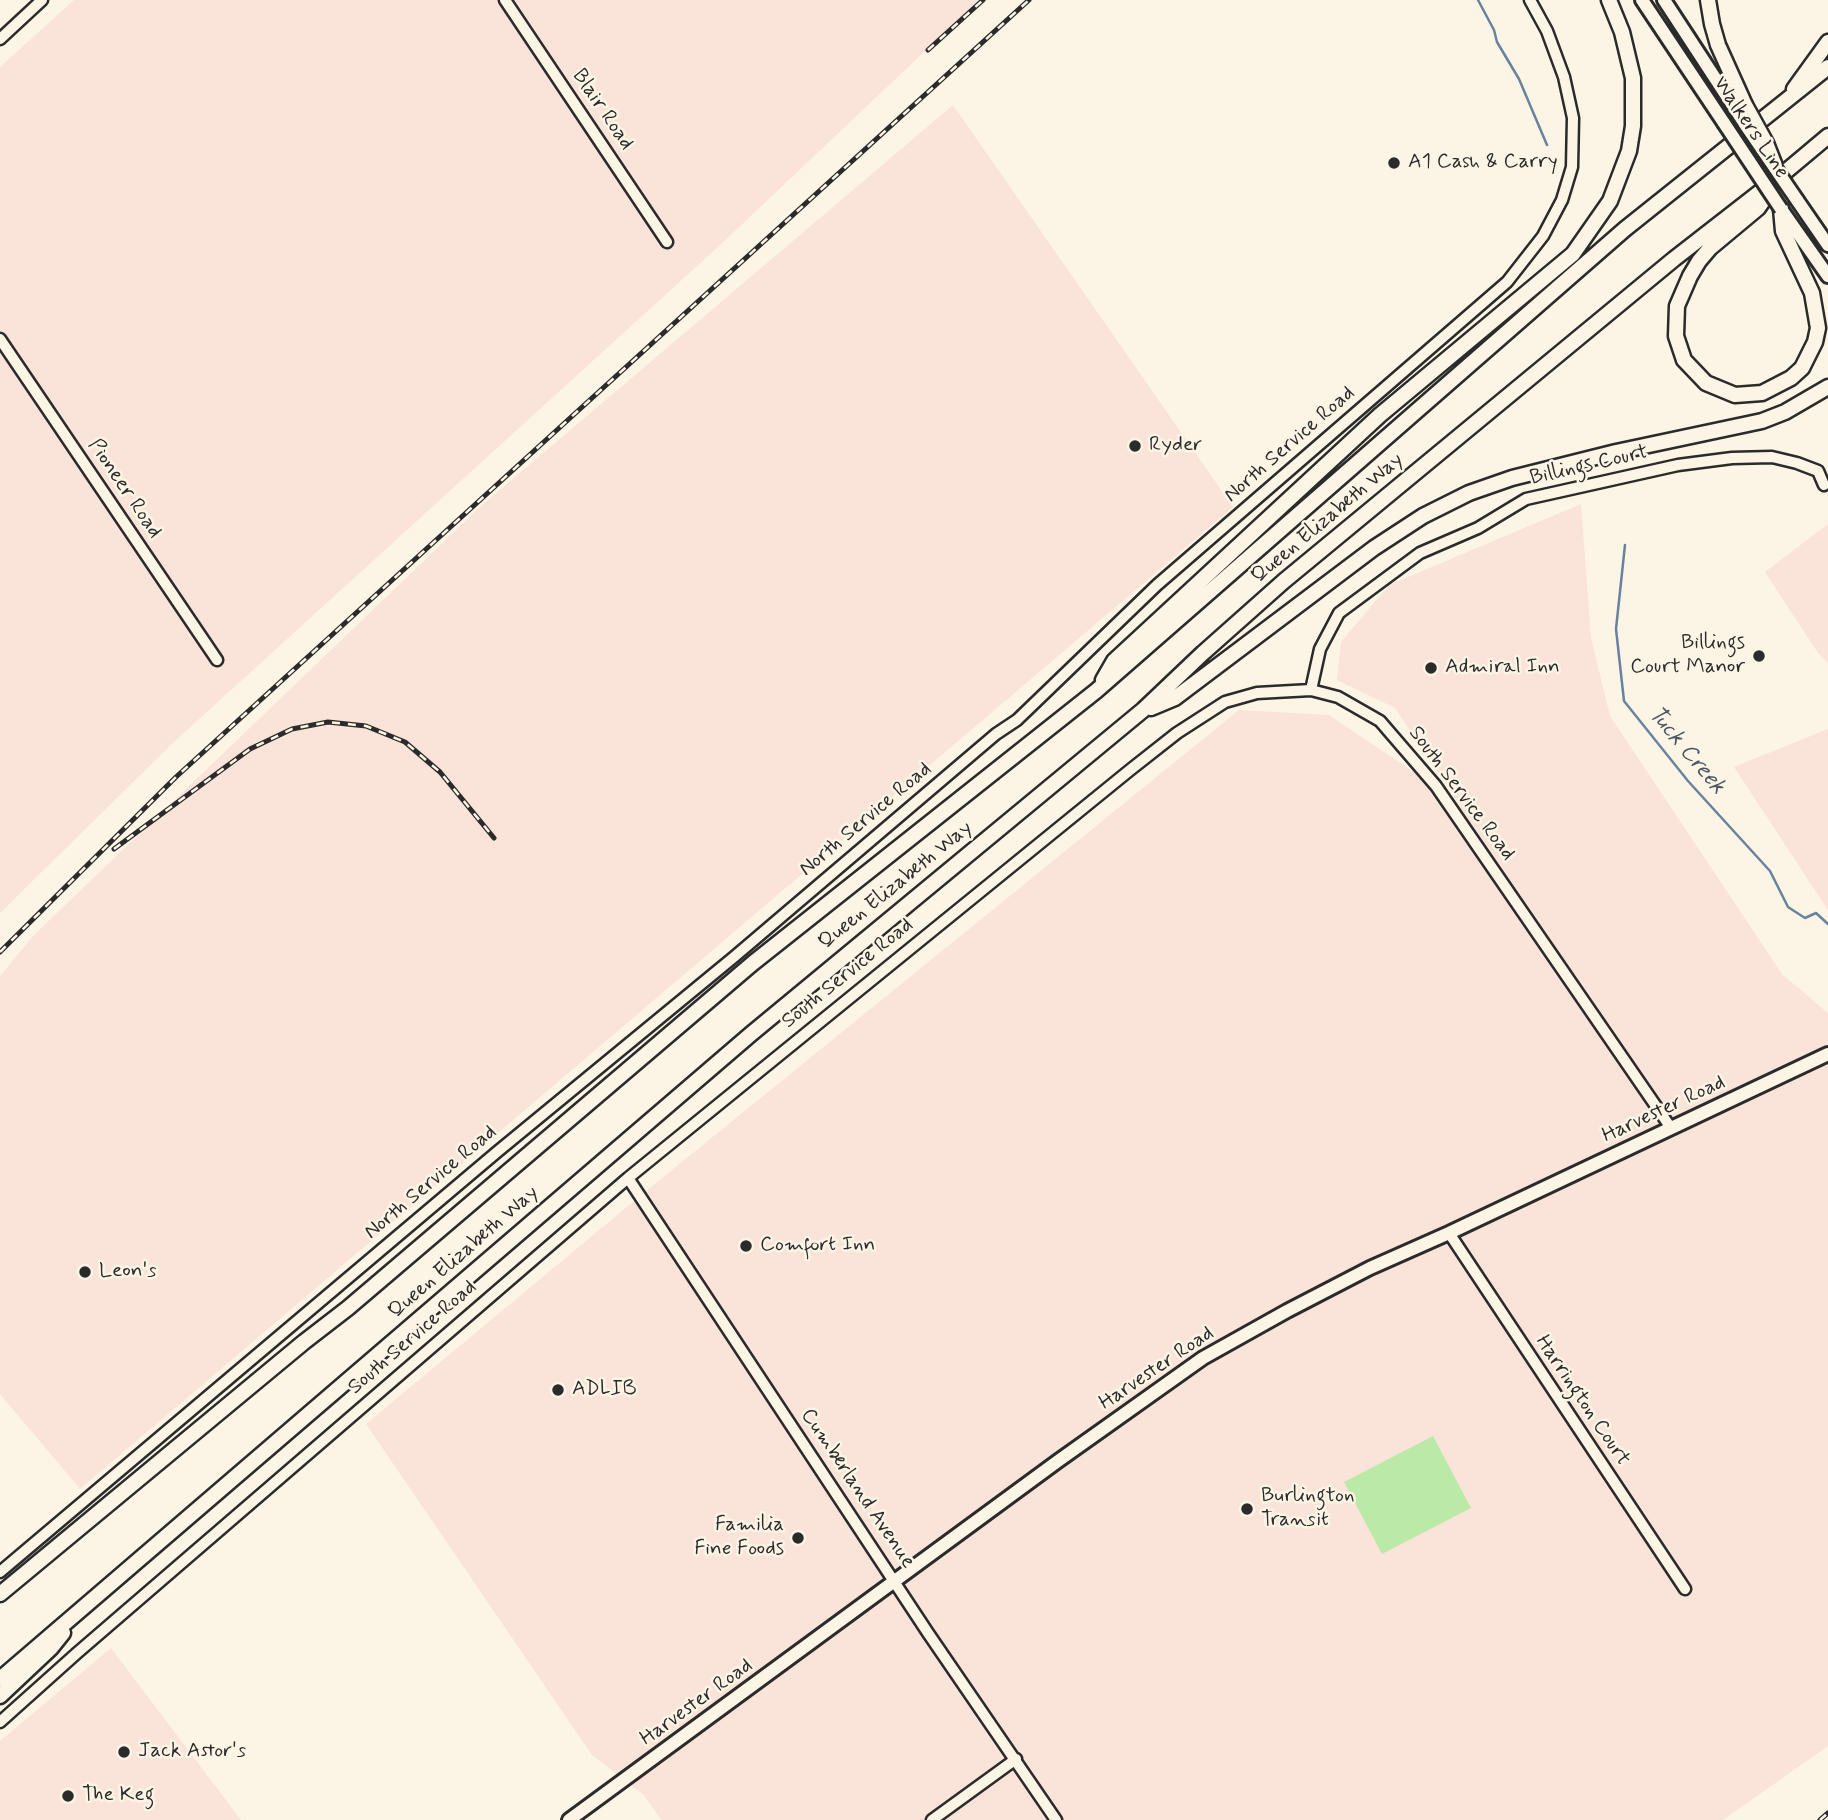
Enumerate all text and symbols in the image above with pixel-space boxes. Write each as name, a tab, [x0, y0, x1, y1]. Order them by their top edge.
street label: Blair Road	[566, 65, 638, 155]
street label: Walkers Line	[1707, 72, 1793, 184]
place label: A1 Cash & Carry	[1408, 150, 1558, 176]
marker: A1 Cash & Carry	[1386, 155, 1402, 171]
street label: North Service Road	[1220, 381, 1360, 509]
place label: Ryder	[1149, 433, 1202, 459]
street label: Pioneer Road	[82, 435, 166, 543]
marker: Ryder	[1127, 438, 1143, 454]
street label: Billings Court	[1528, 440, 1650, 492]
street label: Queen Elizabeth Way	[1247, 448, 1409, 590]
place label: Billings Court Manor	[1630, 631, 1745, 681]
marker: Billings Court Manor	[1751, 648, 1767, 664]
place label: Admiral Inn	[1445, 655, 1560, 681]
marker: Admiral Inn	[1423, 660, 1439, 676]
water label: Tuck Creek	[1641, 702, 1731, 800]
street label: South Service Road	[1402, 722, 1520, 866]
street label: North Service Road	[795, 757, 937, 883]
street label: Queen Elizabeth Way	[814, 816, 978, 956]
street label: South Service Road	[777, 913, 919, 1035]
street label: Harvester Road	[1598, 1071, 1730, 1149]
street label: North Service Road	[360, 1120, 502, 1246]
street label: Queen Elizabeth Way	[384, 1181, 544, 1325]
place label: Comfort Inn	[760, 1233, 875, 1259]
marker: Comfort Inn	[738, 1238, 754, 1254]
place label: Leon's	[99, 1259, 156, 1285]
marker: Leon's	[77, 1264, 93, 1280]
street label: South Service Road	[344, 1275, 482, 1401]
street label: Harvester Road	[1095, 1321, 1219, 1417]
street label: Harrington Court	[1529, 1331, 1635, 1471]
place label: ADLIB	[572, 1377, 637, 1403]
marker: ADLIB	[550, 1382, 566, 1398]
street label: Cumberland Avenue	[794, 1404, 920, 1574]
place label: Burlington Transit	[1261, 1484, 1355, 1534]
marker: Burlington Transit	[1239, 1501, 1255, 1517]
place label: Familia Fine Foods	[694, 1513, 784, 1563]
marker: Familia Fine Foods	[790, 1530, 806, 1546]
street label: Harvester Road	[636, 1654, 758, 1752]
place label: Jack Astor's	[138, 1739, 246, 1765]
marker: Jack Astor's	[116, 1744, 132, 1760]
place label: The Keg	[82, 1783, 154, 1809]
marker: The Keg	[60, 1788, 76, 1804]

